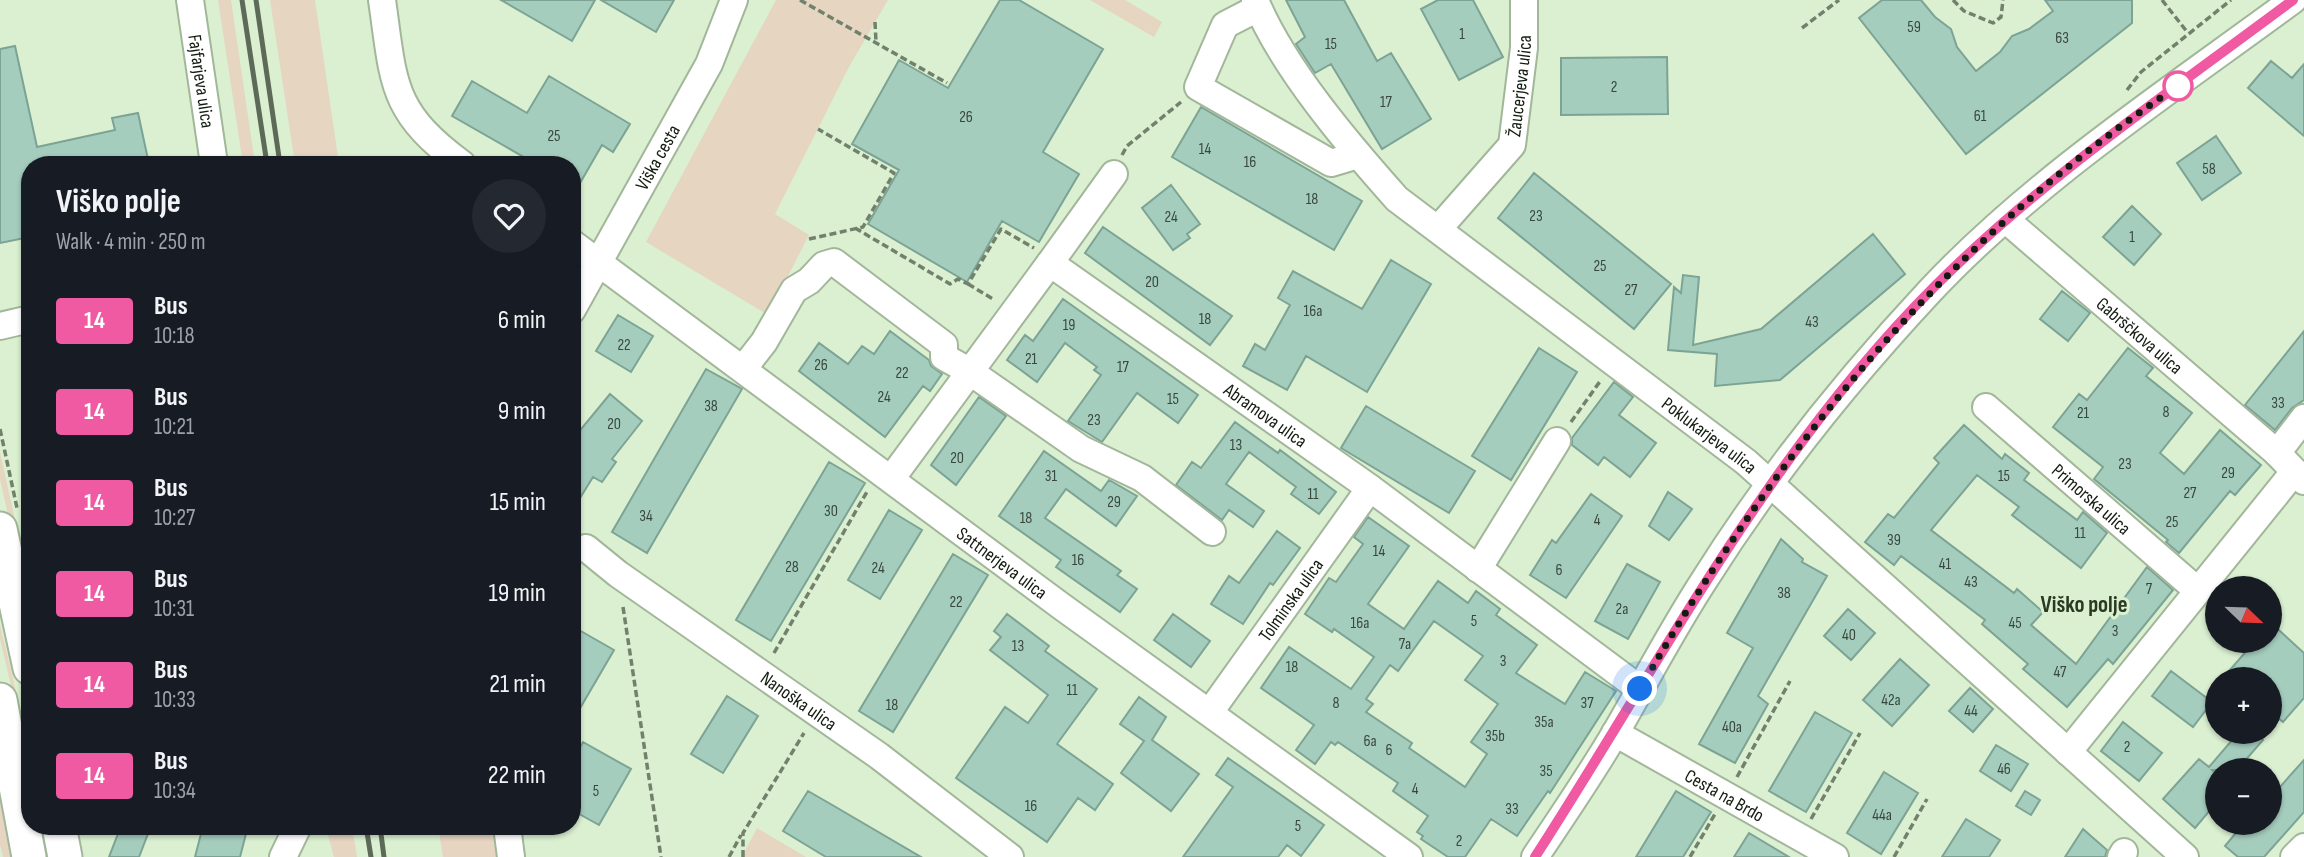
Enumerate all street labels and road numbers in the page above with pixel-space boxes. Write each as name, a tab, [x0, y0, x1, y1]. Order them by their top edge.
street label: Fajfarjeva ulica	[182, 33, 219, 130]
street label: Žaucerjeva ulica	[1503, 35, 1537, 138]
street label: Viška cesta	[631, 121, 686, 195]
street label: Gabrščkova ulica	[2091, 293, 2187, 380]
street label: Abramova ulica	[1218, 378, 1311, 453]
street label: Poklukarjeva ulica	[1657, 393, 1761, 479]
street label: Primorska ulica	[2047, 459, 2135, 540]
street label: Sattnerjeva ulica	[952, 523, 1051, 605]
street label: Tolminska ulica	[1254, 555, 1329, 646]
street label: Nanoška ulica	[756, 667, 841, 736]
street label: Cesta na Brdo	[1680, 765, 1768, 828]

